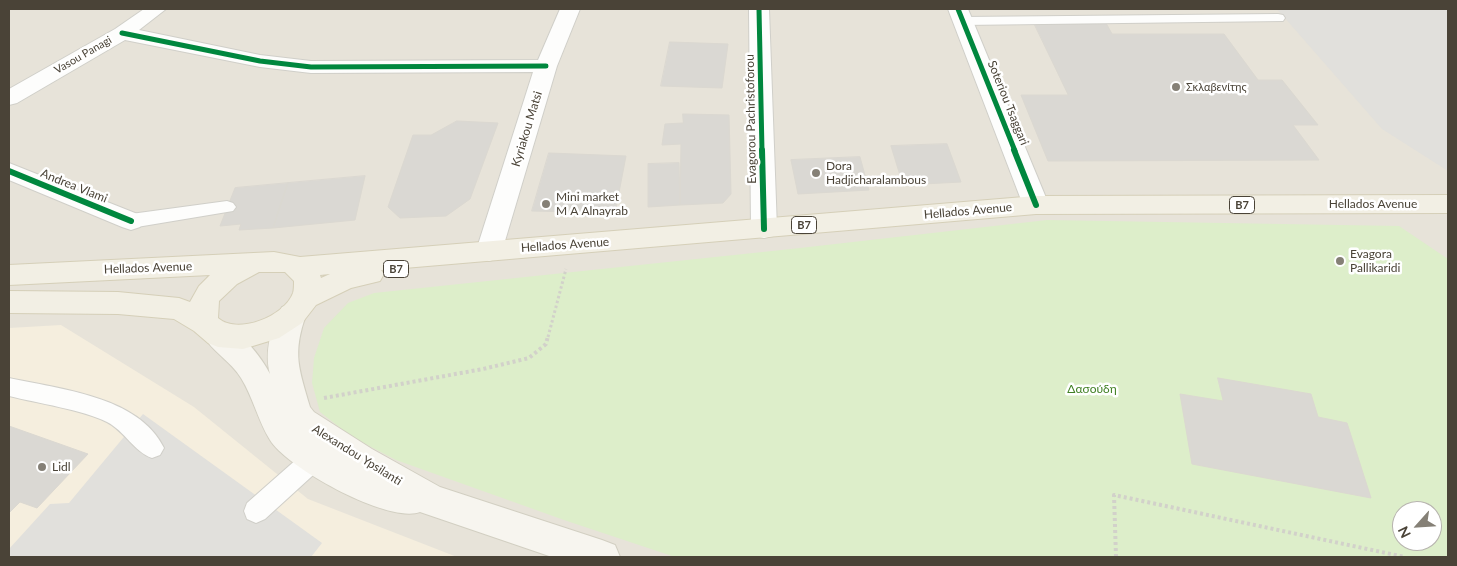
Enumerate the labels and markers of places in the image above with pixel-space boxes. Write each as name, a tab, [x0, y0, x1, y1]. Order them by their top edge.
place label: Σκλαβενίτης	[1186, 80, 1247, 94]
marker: Σκλαβενίτης	[1170, 81, 1182, 93]
place label: Dora Hadjicharalambous	[826, 159, 926, 187]
marker: Dora Hadjicharalambous	[810, 167, 822, 179]
place label: Mini market M A Alnayrab	[556, 190, 628, 218]
marker: Mini market M A Alnayrab	[540, 198, 552, 210]
place label: Evagora Pallikaridi	[1350, 247, 1400, 275]
marker: Evagora Pallikaridi	[1334, 255, 1346, 267]
place label: Lidl	[52, 460, 71, 474]
marker: Lidl	[36, 461, 48, 473]

